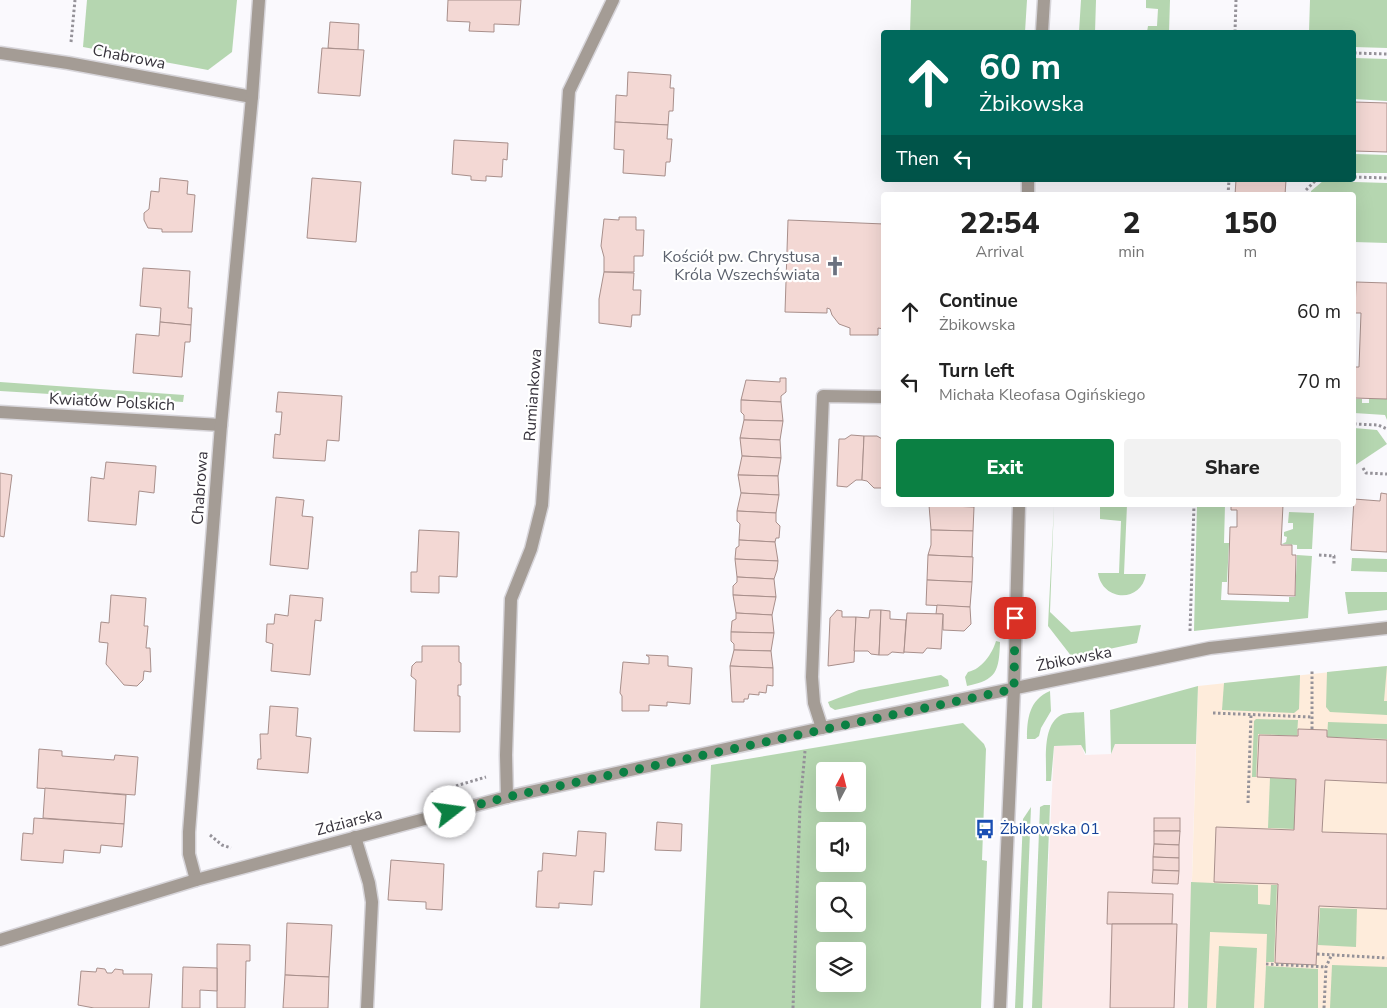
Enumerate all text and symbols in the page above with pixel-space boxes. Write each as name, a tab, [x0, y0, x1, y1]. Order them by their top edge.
street label: Chabrowa	[91, 39, 167, 75]
text: 60 m	[979, 44, 1061, 91]
icon: ahead	[896, 50, 961, 115]
text: Żbikowska	[979, 89, 1084, 119]
icon: left	[949, 145, 977, 173]
text: Then	[896, 146, 939, 172]
text: 22:54	[960, 203, 1039, 244]
text: 2	[1122, 203, 1140, 244]
text: 150	[1223, 203, 1277, 244]
text: Arrival	[976, 241, 1024, 263]
text: min	[1118, 241, 1145, 263]
text: m	[1243, 241, 1257, 263]
place label: Kościół pw. Chrystusa Króla Wszechświata	[663, 246, 820, 286]
church icon: Kościół pw. Chrystusa Króla Wszechświata	[824, 255, 846, 277]
text: Continue	[939, 288, 1018, 314]
icon: ahead	[896, 298, 924, 326]
text: 60 m	[1297, 299, 1341, 325]
text: Żbikowska	[939, 314, 1015, 336]
street label: Rumiankowa	[519, 348, 547, 442]
text: Turn left	[939, 358, 1014, 384]
icon: left	[896, 368, 924, 396]
text: 70 m	[1297, 369, 1341, 395]
text: Michała Kleofasa Ogińskiego	[939, 384, 1145, 406]
street label: Kwiatów Polskich	[48, 388, 176, 416]
button: Exit	[896, 439, 1114, 497]
button: Share	[1124, 439, 1341, 497]
street label: Chabrowa	[186, 450, 214, 526]
pin	[994, 597, 1036, 639]
icon: arrive	[1001, 604, 1029, 632]
street label: Żbikowska	[1034, 641, 1114, 677]
north arrow	[816, 762, 866, 812]
map controls	[816, 762, 866, 992]
position arrow	[423, 785, 475, 837]
street label: Zdziarska	[313, 803, 385, 841]
bus stop icon: Żbikowska 01	[974, 818, 996, 840]
place label: Żbikowska 01	[1000, 818, 1100, 840]
button: sound	[816, 822, 866, 872]
button: search	[816, 882, 866, 932]
button: layers	[816, 942, 866, 992]

